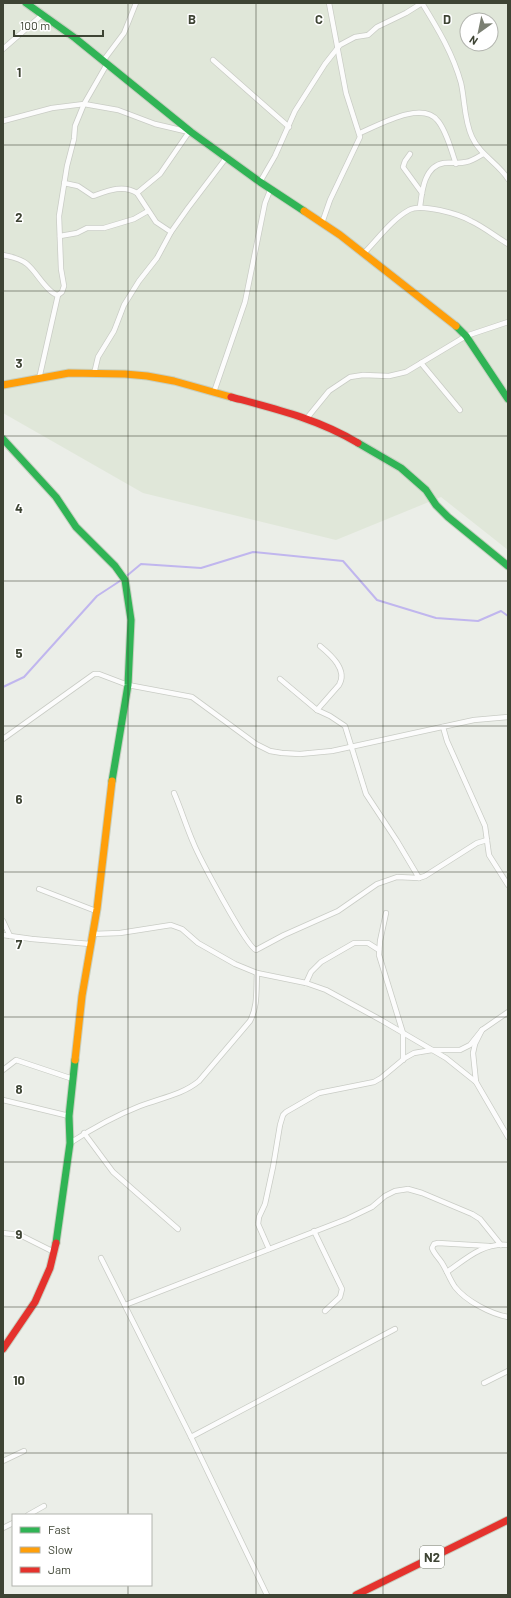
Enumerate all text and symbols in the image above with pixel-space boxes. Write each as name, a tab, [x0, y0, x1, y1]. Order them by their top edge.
text: B	[188, 11, 196, 27]
text: C	[315, 11, 323, 27]
text: D	[443, 11, 451, 27]
scale bar	[14, 12, 103, 38]
north arrow	[459, 12, 499, 52]
text: 100 m	[20, 18, 50, 32]
text: N	[467, 33, 480, 48]
text: 1	[17, 64, 21, 80]
text: 2	[15, 209, 23, 225]
text: 3	[15, 355, 23, 371]
text: 4	[15, 500, 23, 516]
text: 5	[15, 645, 23, 661]
text: 6	[16, 791, 23, 807]
text: 7	[16, 936, 23, 952]
text: 8	[15, 1081, 23, 1097]
text: 9	[16, 1226, 23, 1242]
text: 10	[13, 1372, 25, 1388]
legend	[12, 1514, 152, 1586]
text: Fast	[48, 1522, 71, 1536]
text: Slow	[48, 1542, 73, 1556]
road number: N2	[420, 1546, 444, 1568]
text: Jam	[48, 1562, 71, 1576]

